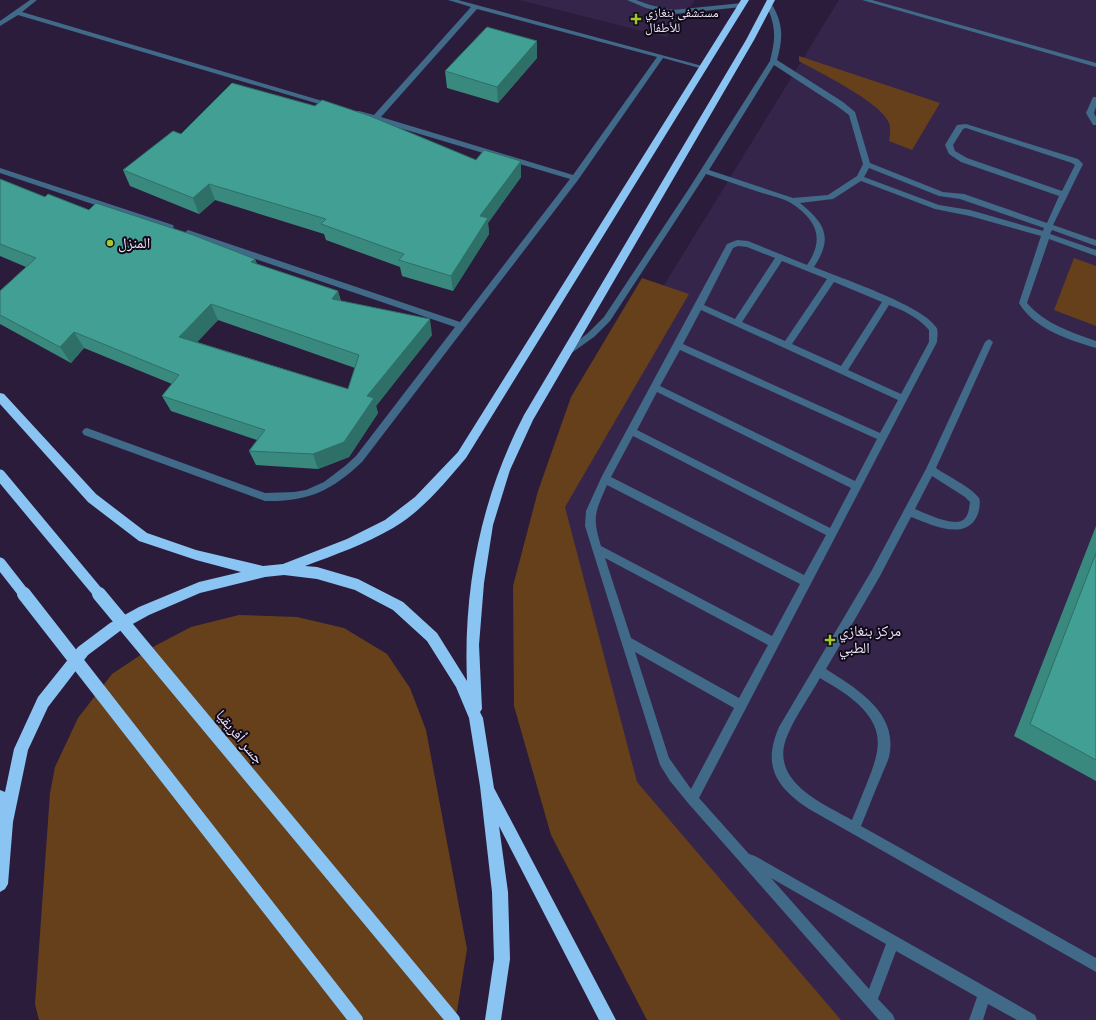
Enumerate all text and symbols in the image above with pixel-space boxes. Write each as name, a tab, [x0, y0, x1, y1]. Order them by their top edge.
place label: مستشفى بنغازي للأطفال	[645, 2, 719, 37]
marker: مستشفى بنغازي للأطفال	[630, 13, 642, 25]
place label: المنزل	[118, 231, 150, 254]
marker: المنزل	[105, 238, 115, 248]
place label: مركز بنغازي الطبي	[839, 619, 901, 660]
marker: مركز بنغازي الطبي	[824, 634, 836, 646]
street label: جسر أفريقيا	[211, 704, 270, 769]

